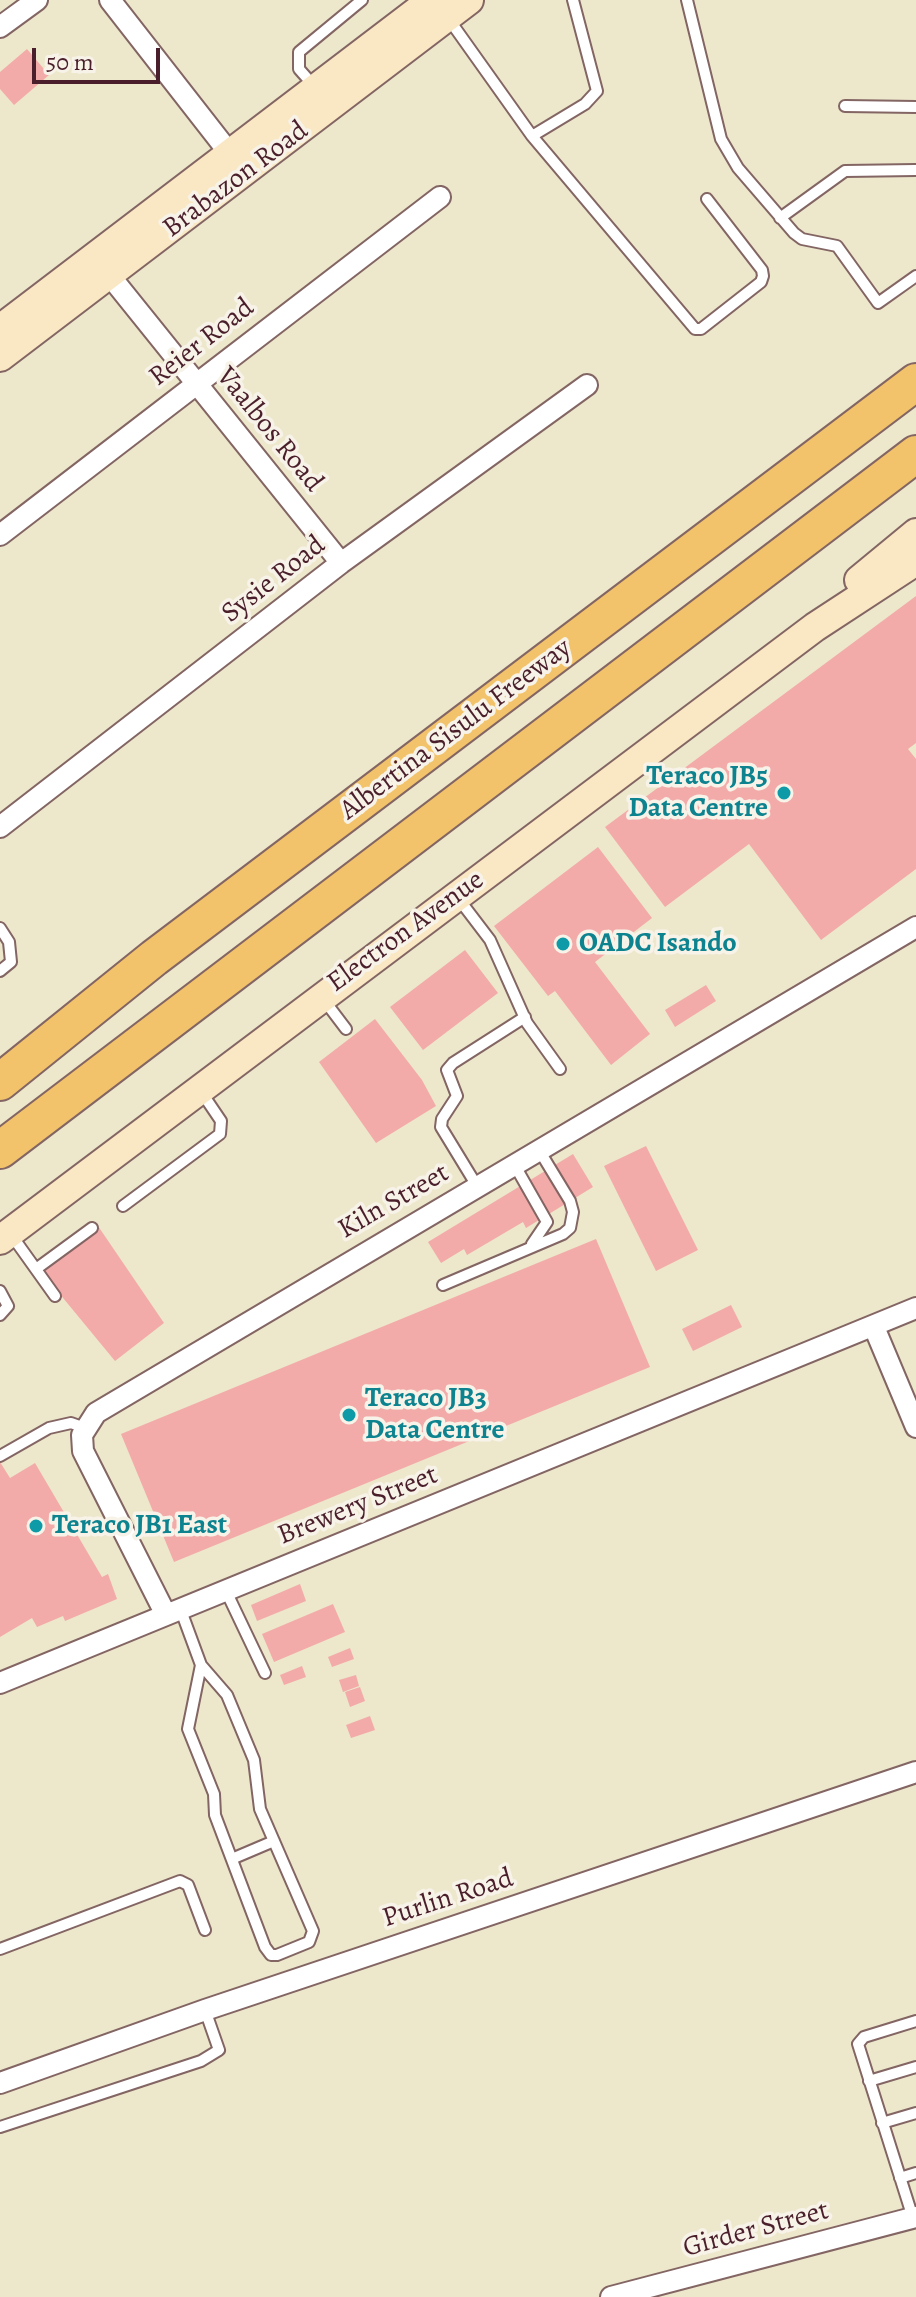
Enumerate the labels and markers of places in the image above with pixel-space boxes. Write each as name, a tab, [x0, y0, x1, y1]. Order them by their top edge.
place label: Teraco JB5 Data Centre	[629, 760, 768, 826]
marker: Teraco JB5 Data Centre	[775, 784, 793, 802]
place label: OADC Isando	[579, 927, 737, 961]
marker: OADC Isando	[554, 935, 572, 953]
place label: Teraco JB3 Data Centre	[365, 1382, 504, 1448]
marker: Teraco JB3 Data Centre	[340, 1406, 358, 1424]
place label: Teraco JB1 East	[52, 1509, 227, 1543]
marker: Teraco JB1 East	[27, 1517, 45, 1535]

